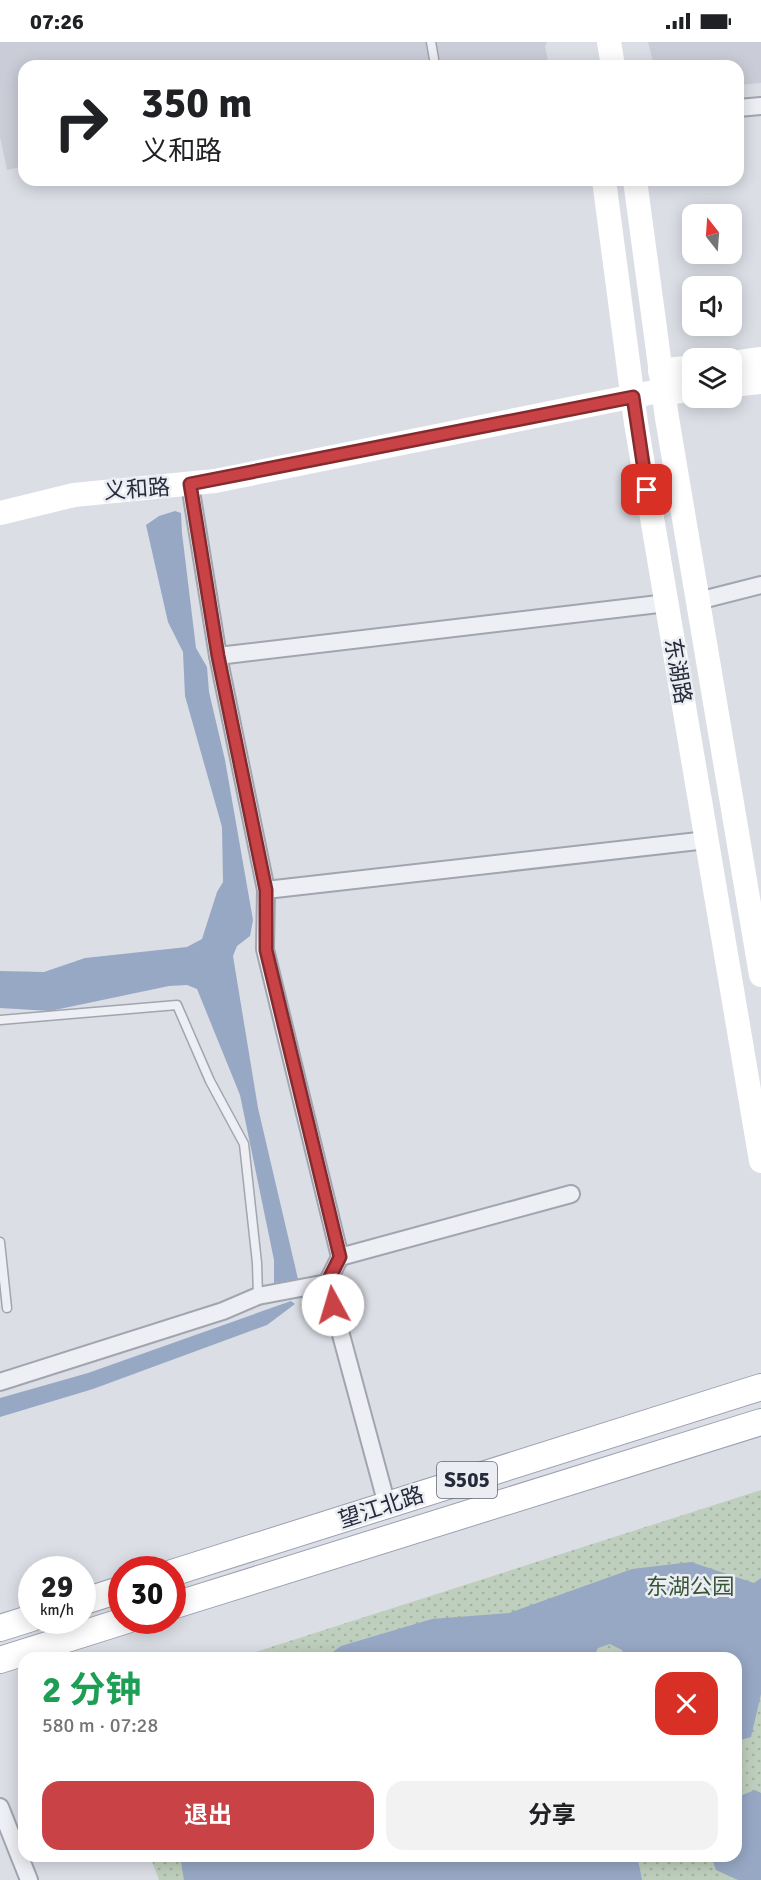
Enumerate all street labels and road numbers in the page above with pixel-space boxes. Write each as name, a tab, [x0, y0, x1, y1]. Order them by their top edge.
street label: 义和路	[103, 473, 171, 505]
street label: 东湖路	[659, 636, 697, 706]
road number: S505	[437, 1462, 497, 1498]
street label: 望江北路	[335, 1481, 427, 1533]

